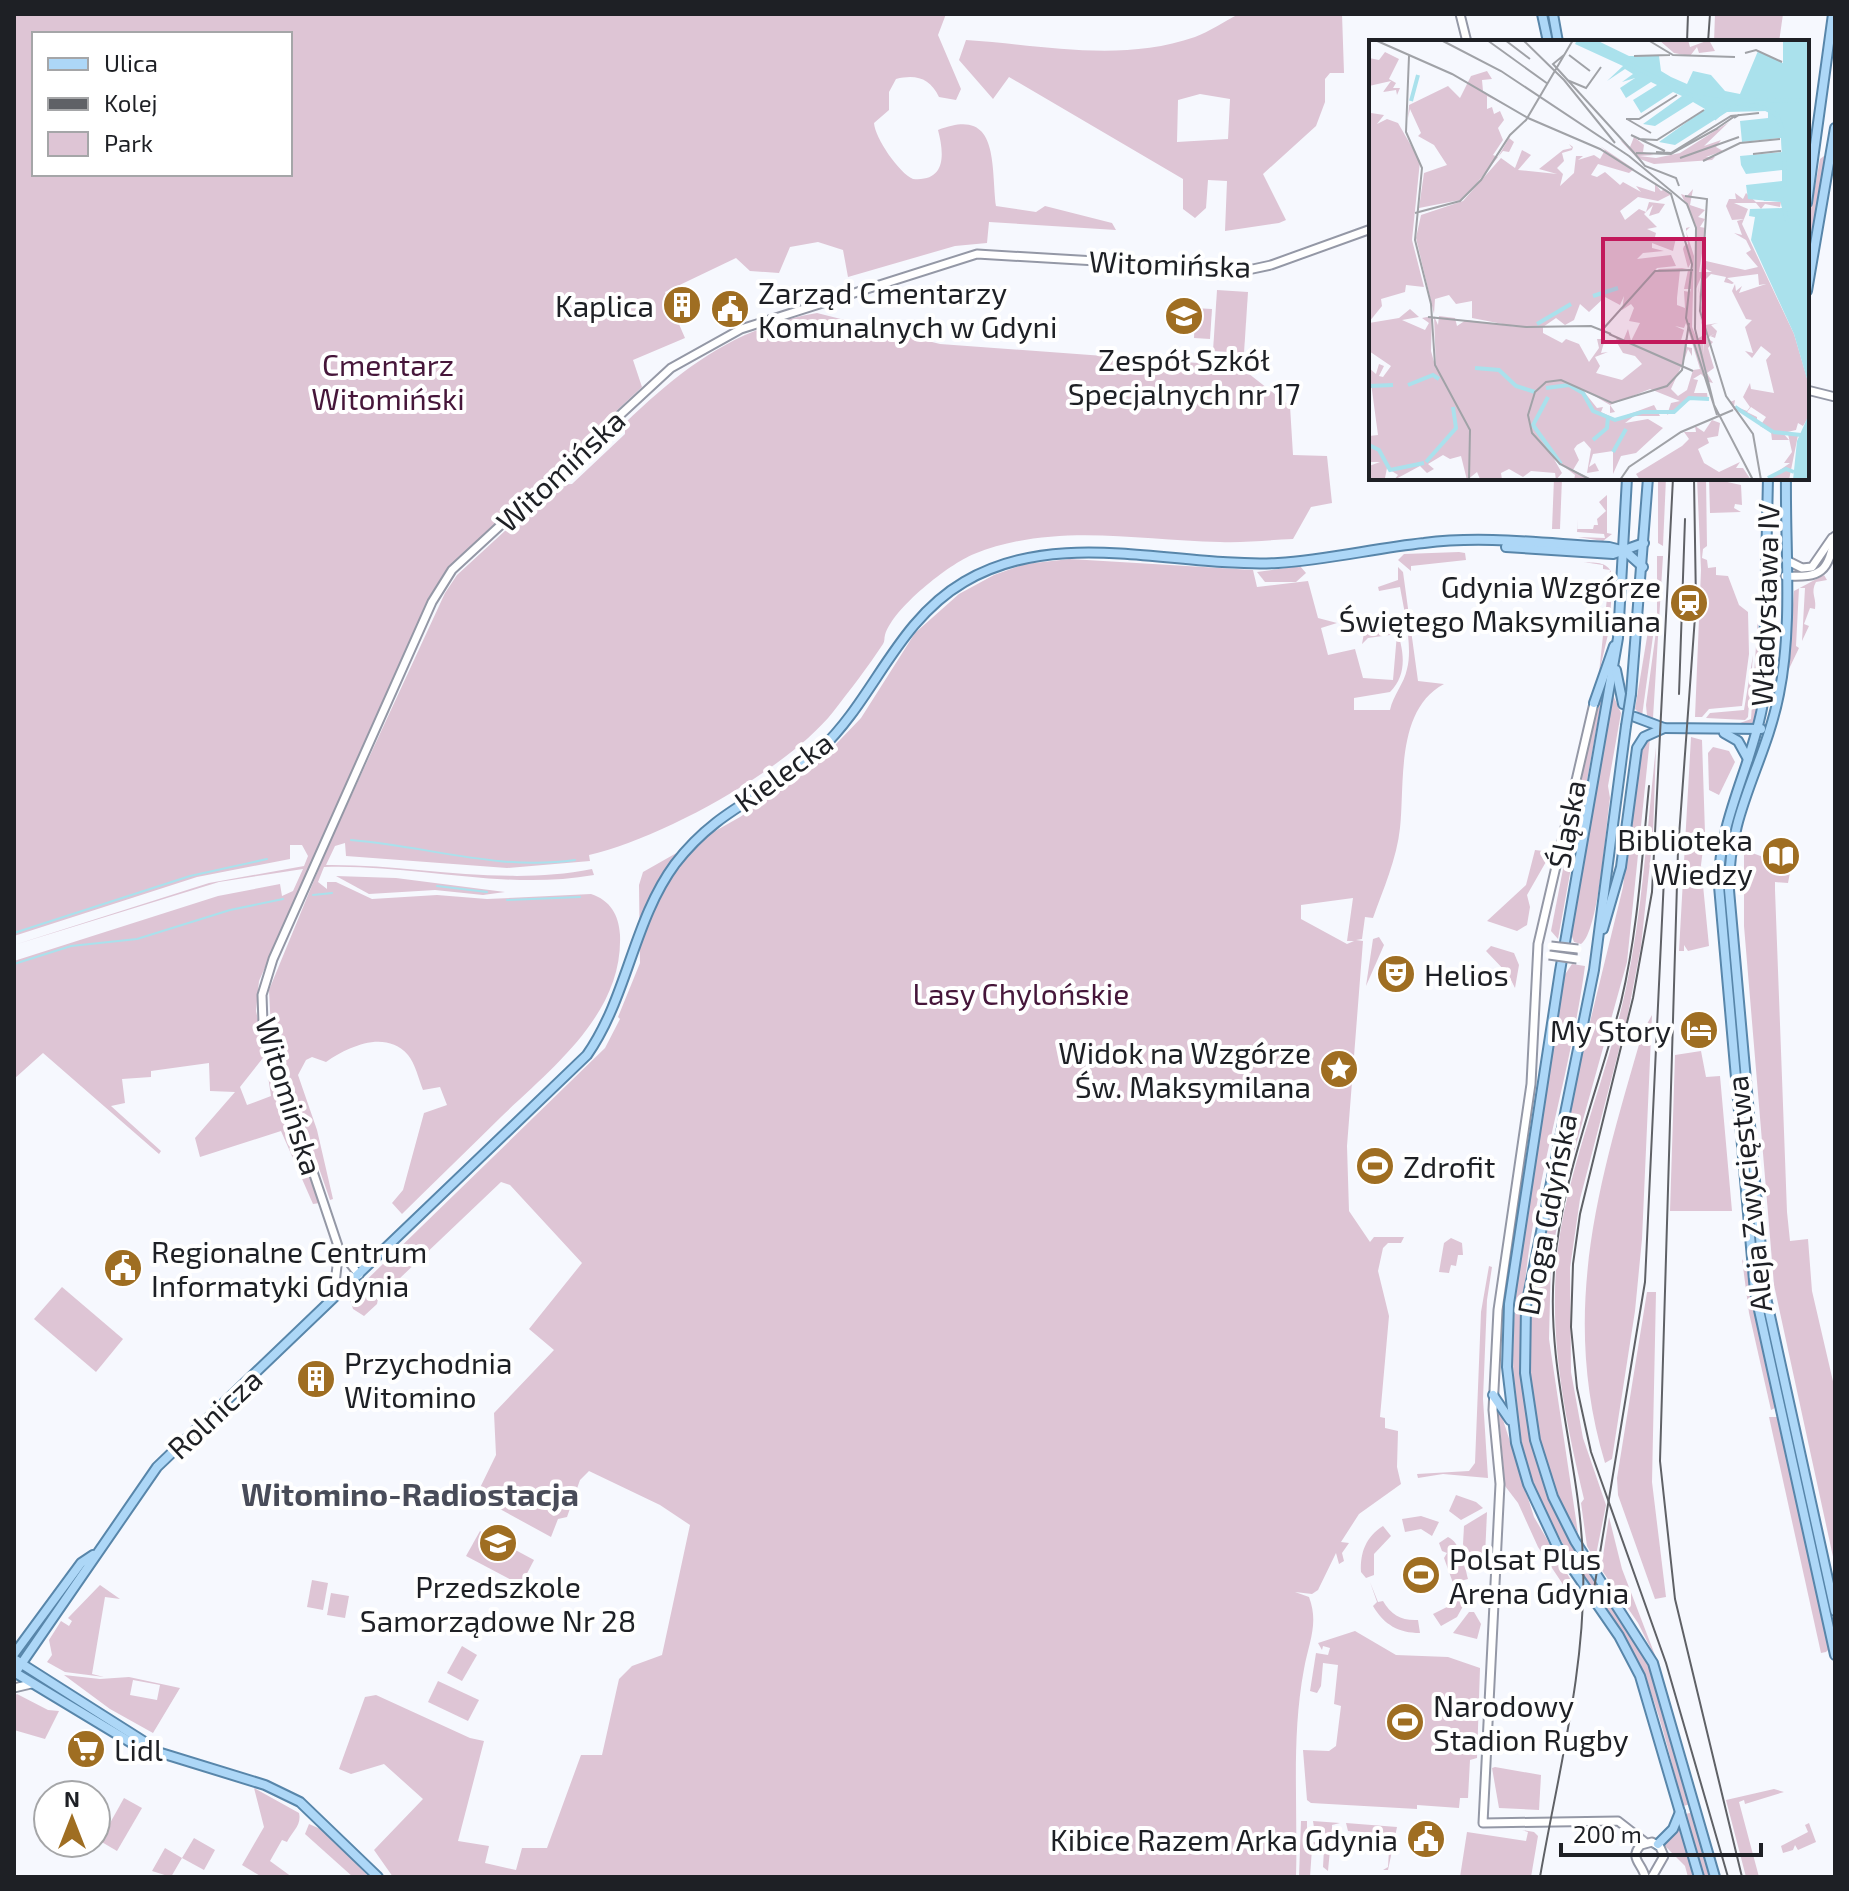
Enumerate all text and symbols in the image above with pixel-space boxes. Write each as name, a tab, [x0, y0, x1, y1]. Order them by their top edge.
legend	[32, 32, 292, 176]
inset map	[1369, 40, 1809, 480]
text: Ulica	[104, 48, 158, 77]
text: Kolej	[104, 88, 158, 117]
text: Park	[104, 128, 153, 157]
street label: Witomińska	[1088, 242, 1252, 284]
place label: Zarząd Cmentarzy Komunalnych w Gdyni	[758, 274, 1057, 344]
building icon: Kaplica	[661, 284, 703, 326]
place label: Kaplica	[555, 287, 654, 323]
public building icon: Zarząd Cmentarzy Komunalnych w Gdyni	[709, 288, 751, 330]
school or university icon: Zespół Szkół Specjalnych nr 17	[1163, 295, 1205, 337]
place label: Zespół Szkół Specjalnych nr 17	[1068, 341, 1300, 411]
park label: Cmentarz Witomiński	[311, 346, 465, 416]
street label: Witomińska	[488, 401, 632, 539]
street label: Władysława IV	[1742, 503, 1786, 707]
place label: Gdynia Wzgórze Świętego Maksymiliana	[1339, 568, 1661, 638]
station icon: Gdynia Wzgórze Świętego Maksymiliana	[1668, 582, 1710, 624]
street label: Kielecka	[727, 723, 839, 819]
street label: Śląska	[1540, 777, 1592, 871]
place label: Biblioteka Wiedzy	[1617, 821, 1753, 891]
library icon: Biblioteka Wiedzy	[1760, 835, 1802, 877]
theatre icon: Helios	[1375, 953, 1417, 995]
place label: Helios	[1424, 956, 1509, 992]
park label: Lasy Chylońskie	[913, 975, 1129, 1011]
hotel icon: My Story	[1678, 1009, 1720, 1051]
place label: My Story	[1550, 1012, 1671, 1048]
street label: Witomińska	[249, 1013, 331, 1179]
place label: Widok na Wzgórze Św. Maksymilana	[1058, 1034, 1311, 1104]
place icon: Widok na Wzgórze Św. Maksymilana	[1318, 1048, 1360, 1090]
street label: Aleja Zwycięstwa	[1718, 1074, 1778, 1314]
street label: Droga Gdyńska	[1509, 1110, 1583, 1318]
sports icon: Zdrofit	[1354, 1145, 1396, 1187]
place label: Zdrofit	[1403, 1148, 1495, 1184]
place label: Regionalne Centrum Informatyki Gdynia	[151, 1233, 427, 1303]
public building icon: Regionalne Centrum Informatyki Gdynia	[102, 1247, 144, 1289]
place label: Przychodnia Witomino	[344, 1344, 512, 1414]
building icon: Przychodnia Witomino	[295, 1358, 337, 1400]
street label: Rolnicza	[159, 1360, 269, 1466]
district label: Witomino-Radiostacja	[241, 1474, 579, 1512]
school or university icon: Przedszkole Samorządowe Nr 28	[477, 1522, 519, 1564]
place label: Polsat Plus Arena Gdynia	[1449, 1540, 1629, 1610]
sports icon: Polsat Plus Arena Gdynia	[1400, 1554, 1442, 1596]
place label: Przedszkole Samorządowe Nr 28	[360, 1568, 636, 1638]
place label: Narodowy Stadion Rugby	[1433, 1687, 1629, 1757]
sports icon: Narodowy Stadion Rugby	[1384, 1701, 1426, 1743]
supermarket icon: Lidl	[65, 1728, 107, 1770]
place label: Lidl	[114, 1731, 163, 1767]
north arrow	[32, 1779, 112, 1859]
text: N	[64, 1785, 80, 1811]
scale bar	[1561, 1807, 1761, 1857]
public building icon: Kibice Razem Arka Gdynia	[1405, 1818, 1447, 1860]
text: 200 m	[1573, 1819, 1642, 1848]
place label: Kibice Razem Arka Gdynia	[1050, 1821, 1398, 1857]

